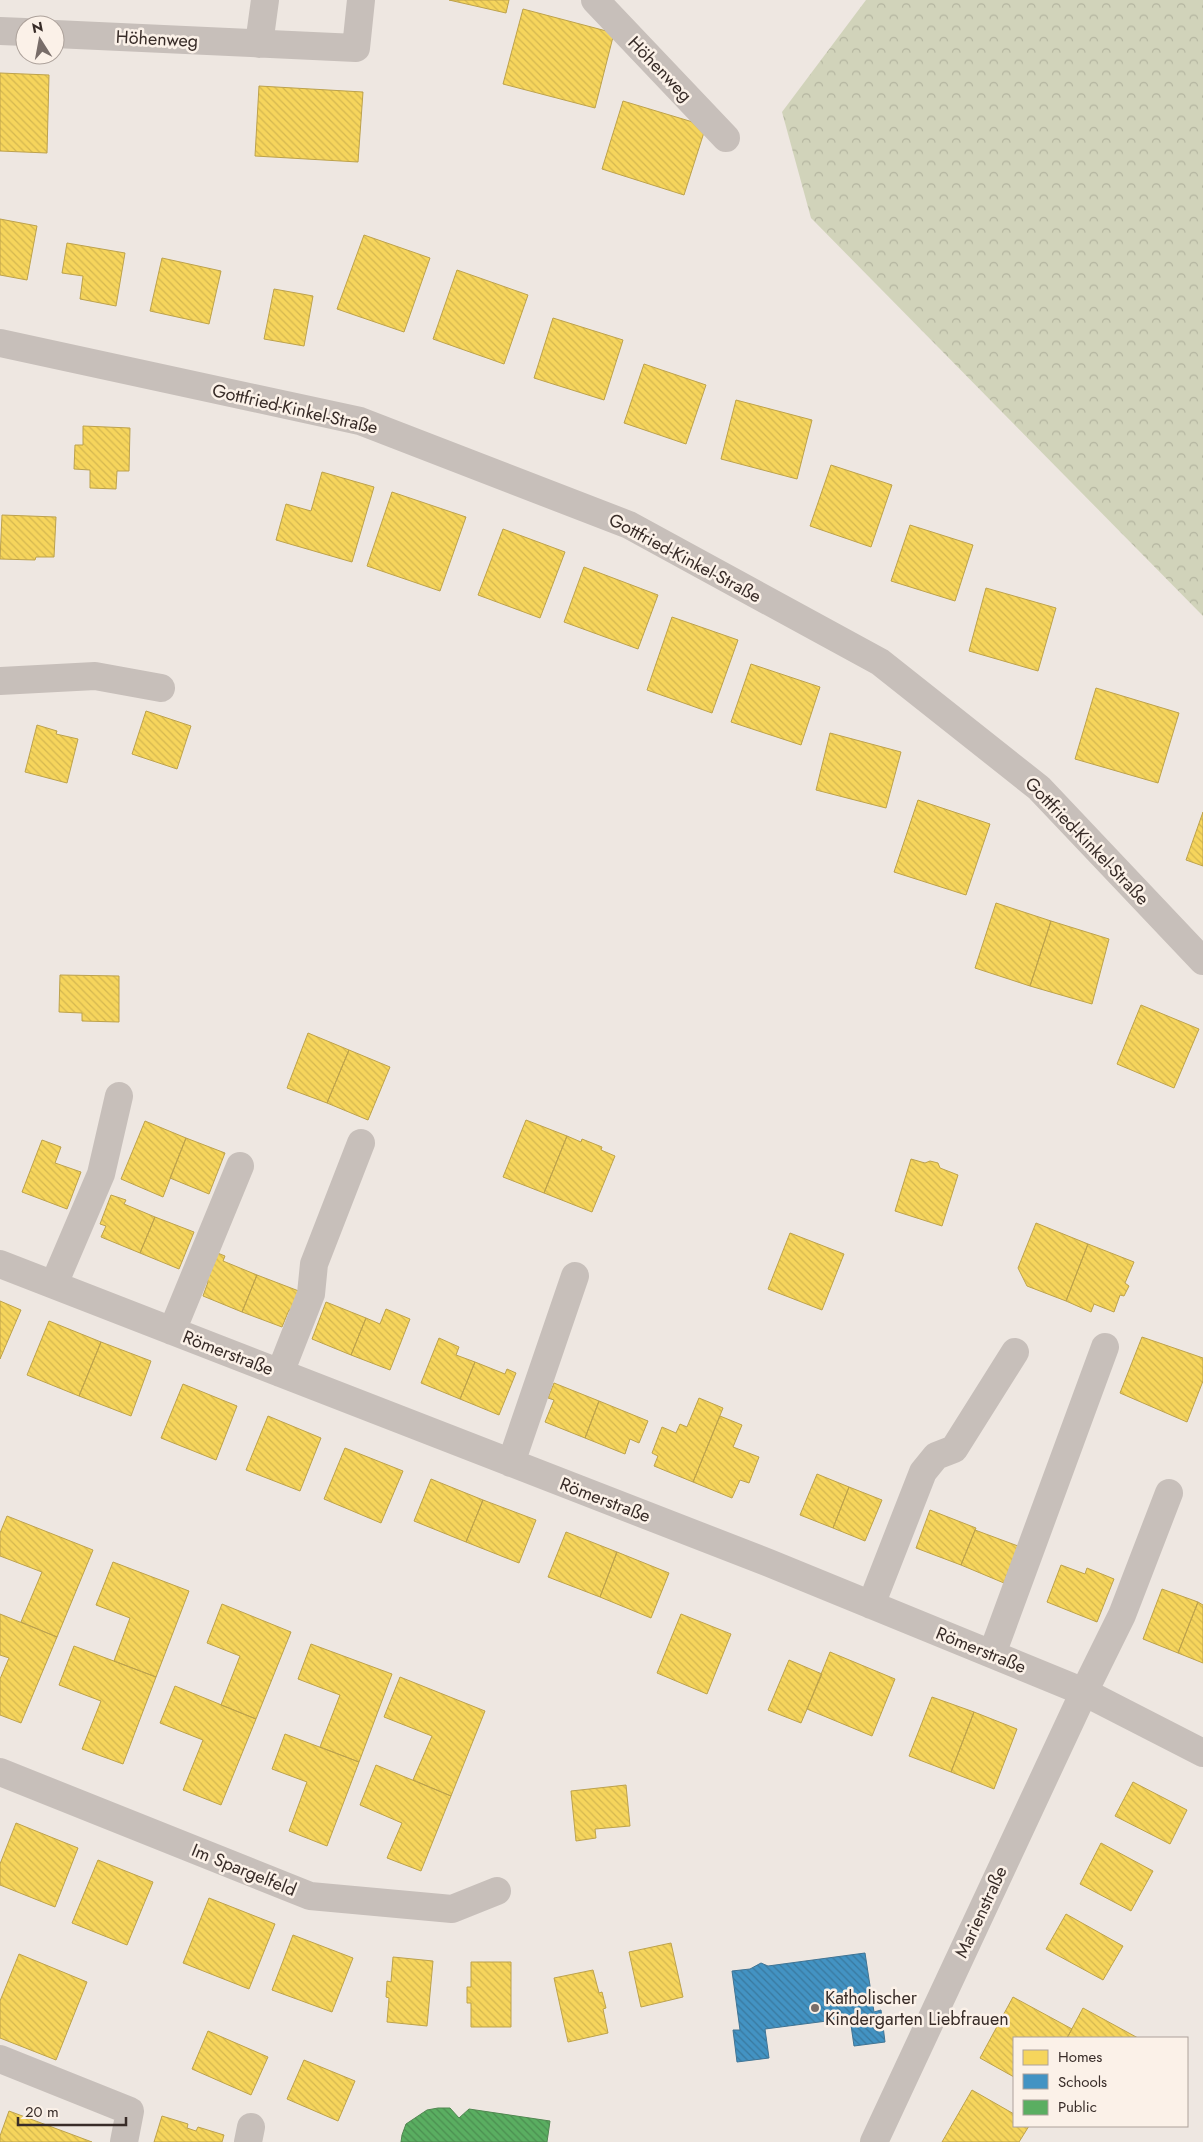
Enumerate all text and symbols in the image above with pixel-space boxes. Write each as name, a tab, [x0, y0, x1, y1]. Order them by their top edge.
north arrow	[15, 15, 65, 65]
text: N	[30, 16, 45, 38]
street label: Höhenweg	[115, 24, 199, 54]
street label: Höhenweg	[622, 30, 698, 108]
street label: Gottfried-Kinkel-Straße	[210, 377, 380, 441]
street label: Gottfried-Kinkel-Straße	[604, 507, 766, 609]
street label: Gottfried-Kinkel-Straße	[1019, 771, 1155, 911]
street label: Römerstraße	[179, 1324, 277, 1382]
street label: Römerstraße	[556, 1471, 654, 1529]
street label: Römerstraße	[932, 1620, 1030, 1680]
street label: Im Spargelfeld	[188, 1837, 300, 1903]
street label: Marienstraße	[948, 1862, 1014, 1962]
place label: Katholischer Kindergarten Liebfrauen	[825, 1985, 1009, 2032]
marker: Katholischer Kindergarten Liebfrauen	[809, 2002, 821, 2014]
legend	[1013, 2037, 1188, 2127]
text: Homes	[1058, 2046, 1102, 2068]
text: Schools	[1058, 2071, 1107, 2093]
scale bar	[18, 2094, 125, 2126]
text: Public	[1058, 2096, 1097, 2118]
text: 20 m	[25, 2101, 59, 2123]

